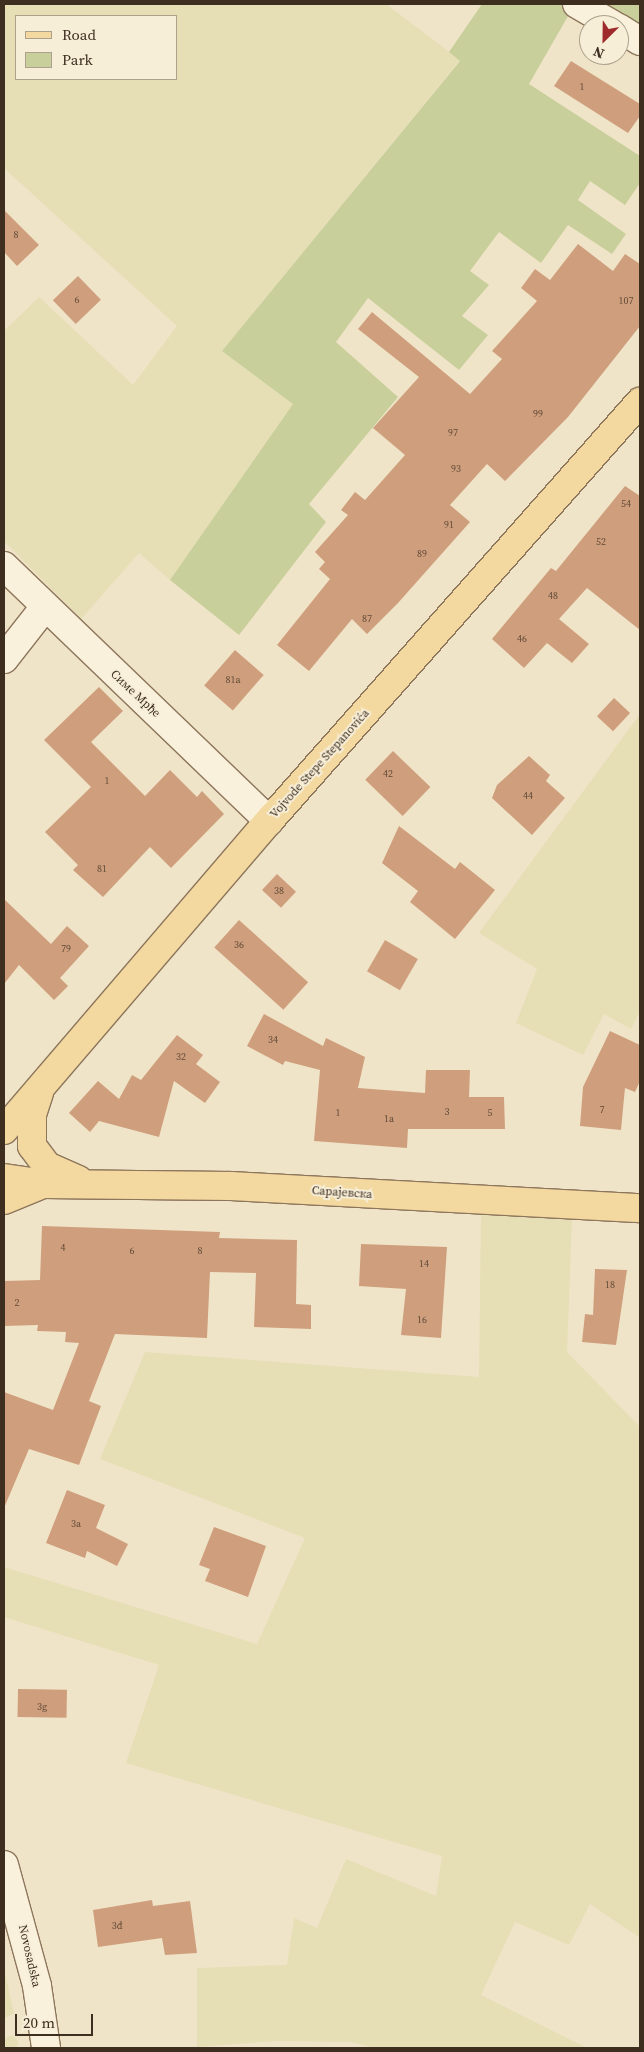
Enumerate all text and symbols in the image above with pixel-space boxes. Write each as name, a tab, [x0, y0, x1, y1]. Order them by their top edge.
legend	[15, 15, 178, 80]
north arrow	[579, 15, 629, 65]
text: Road	[62, 24, 96, 45]
text: N	[590, 42, 607, 64]
text: Park	[62, 49, 93, 70]
house number: 1	[580, 81, 584, 93]
house number: 8	[14, 229, 18, 241]
house number: 6	[75, 294, 79, 306]
house number: 107	[619, 295, 633, 307]
house number: 99	[533, 408, 543, 420]
house number: 97	[448, 427, 458, 439]
house number: 93	[451, 463, 461, 475]
house number: 54	[621, 498, 631, 510]
house number: 91	[444, 519, 454, 531]
house number: 52	[596, 536, 606, 548]
house number: 89	[417, 548, 427, 560]
house number: 48	[548, 590, 558, 602]
house number: 87	[362, 613, 372, 625]
house number: 46	[517, 633, 527, 645]
street label: Симе Мрђе	[107, 667, 163, 721]
house number: 81a	[225, 674, 241, 686]
street label: Vojvode Stepe Stepanovića	[267, 707, 373, 821]
house number: 42	[383, 768, 393, 780]
house number: 1	[105, 775, 109, 787]
house number: 44	[523, 790, 533, 802]
house number: 81	[97, 863, 107, 875]
house number: 38	[274, 885, 284, 897]
house number: 36	[234, 939, 244, 951]
house number: 79	[61, 943, 71, 955]
house number: 34	[268, 1034, 278, 1046]
house number: 32	[176, 1051, 186, 1063]
house number: 7	[600, 1104, 604, 1116]
house number: 3	[445, 1106, 449, 1118]
house number: 1	[336, 1107, 340, 1119]
house number: 5	[488, 1107, 492, 1119]
house number: 1a	[384, 1113, 394, 1125]
street label: Сарајевска	[311, 1184, 373, 1202]
house number: 4	[61, 1242, 65, 1254]
house number: 6	[130, 1245, 134, 1257]
house number: 8	[198, 1245, 202, 1257]
house number: 14	[419, 1258, 429, 1270]
house number: 18	[605, 1279, 615, 1291]
house number: 2	[15, 1297, 19, 1309]
house number: 16	[417, 1314, 427, 1326]
house number: 3a	[71, 1518, 81, 1530]
house number: 3g	[37, 1701, 47, 1713]
house number: 3đ	[112, 1920, 122, 1932]
street label: Novosadska	[15, 1923, 43, 1989]
scale bar	[18, 2004, 95, 2036]
text: 20 m	[23, 2012, 55, 2033]

